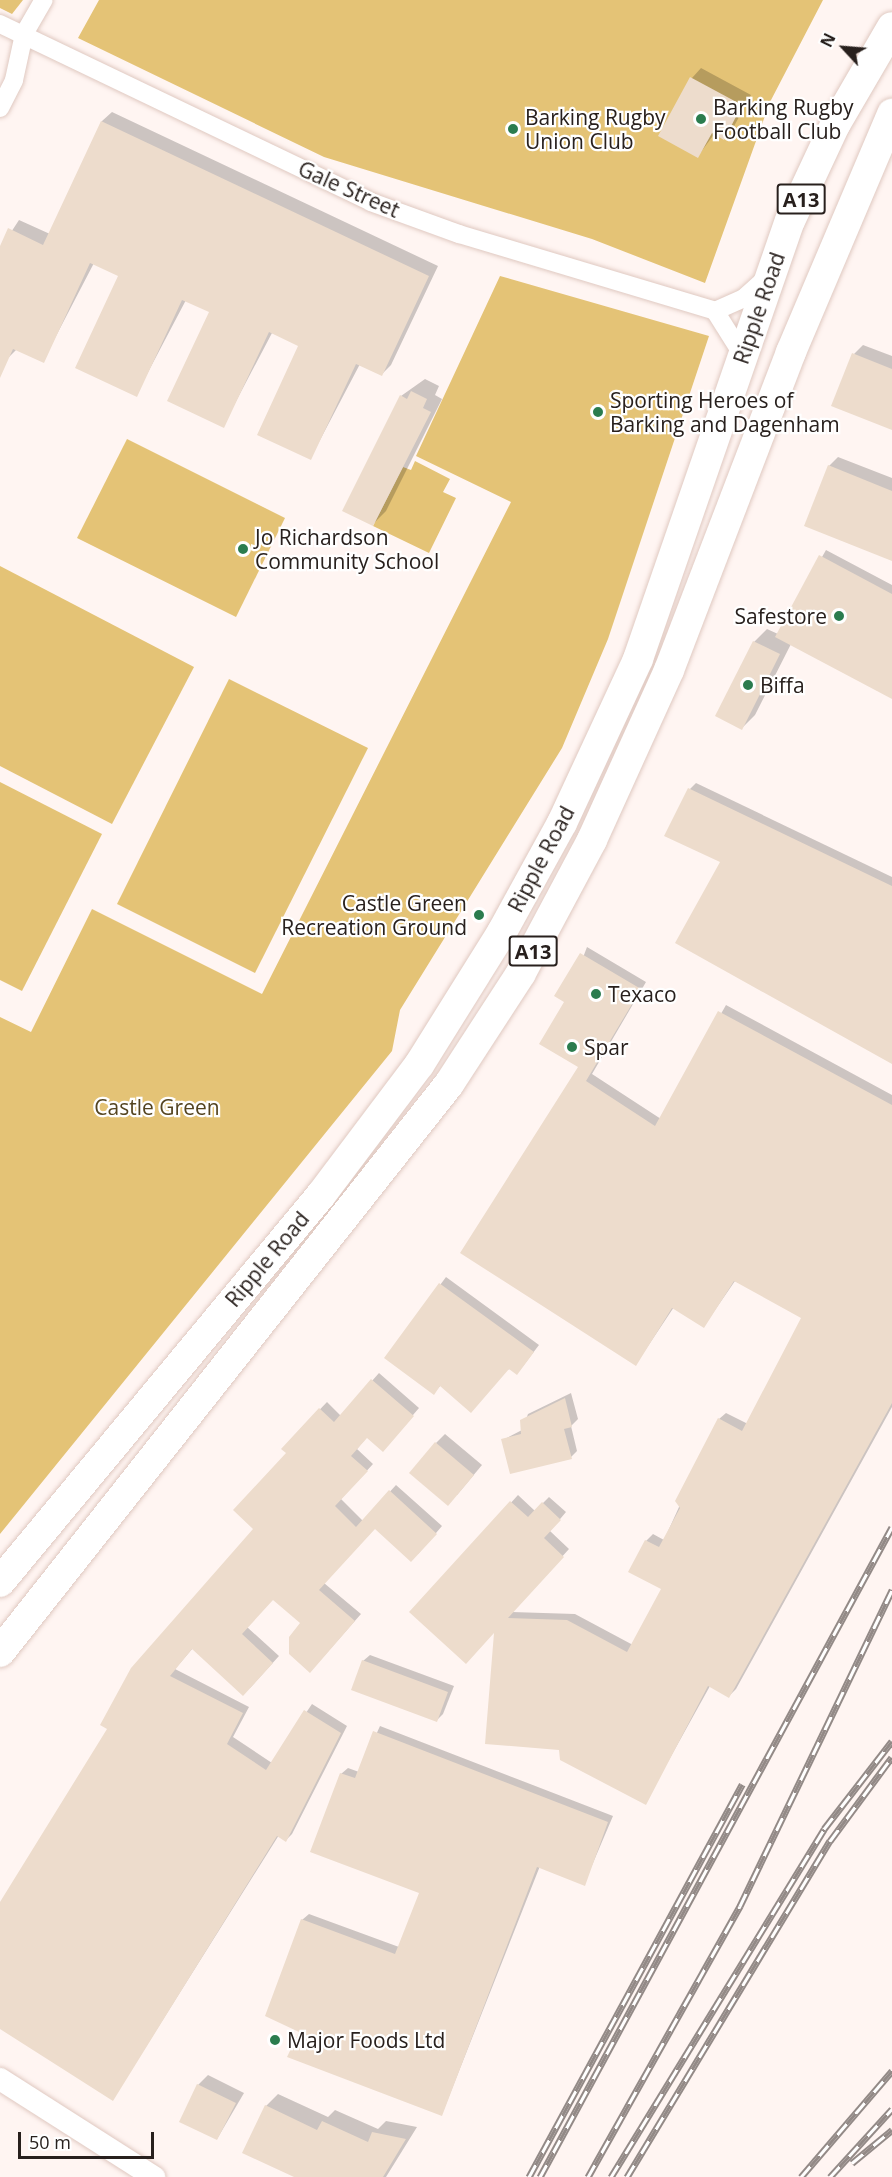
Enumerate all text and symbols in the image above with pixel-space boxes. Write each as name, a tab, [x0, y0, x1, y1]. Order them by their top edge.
north arrow	[814, 18, 874, 78]
text: N	[815, 29, 841, 51]
place label: Barking Rugby Football Club	[713, 94, 853, 144]
place label: Barking Rugby Union Club	[525, 104, 665, 154]
marker: Barking Rugby Football Club	[694, 112, 708, 126]
marker: Barking Rugby Union Club	[506, 122, 520, 136]
street label: Gale Street	[294, 155, 404, 223]
road number: A13	[776, 182, 826, 216]
street label: Ripple Road	[728, 249, 790, 367]
place label: Sporting Heroes of Barking and Dagenham	[610, 387, 840, 437]
marker: Sporting Heroes of Barking and Dagenham	[591, 405, 605, 419]
place label: Jo Richardson Community School	[255, 524, 439, 574]
marker: Jo Richardson Community School	[236, 542, 250, 556]
place label: Safestore	[734, 603, 827, 629]
marker: Safestore	[832, 609, 846, 623]
place label: Biffa	[760, 672, 805, 698]
marker: Biffa	[741, 678, 755, 692]
street label: Ripple Road	[503, 802, 579, 916]
place label: Castle Green Recreation Ground	[281, 890, 467, 940]
marker: Castle Green Recreation Ground	[472, 908, 486, 922]
road number: A13	[508, 934, 558, 968]
place label: Texaco	[608, 981, 677, 1007]
marker: Texaco	[589, 987, 603, 1001]
place label: Spar	[584, 1034, 629, 1060]
marker: Spar	[565, 1040, 579, 1054]
park label: Castle Green	[94, 1094, 220, 1120]
street label: Ripple Road	[220, 1206, 314, 1312]
place label: Major Foods Ltd	[287, 2027, 445, 2053]
marker: Major Foods Ltd	[268, 2033, 282, 2047]
scale bar	[21, 2120, 158, 2158]
text: 50 m	[29, 2130, 71, 2154]

